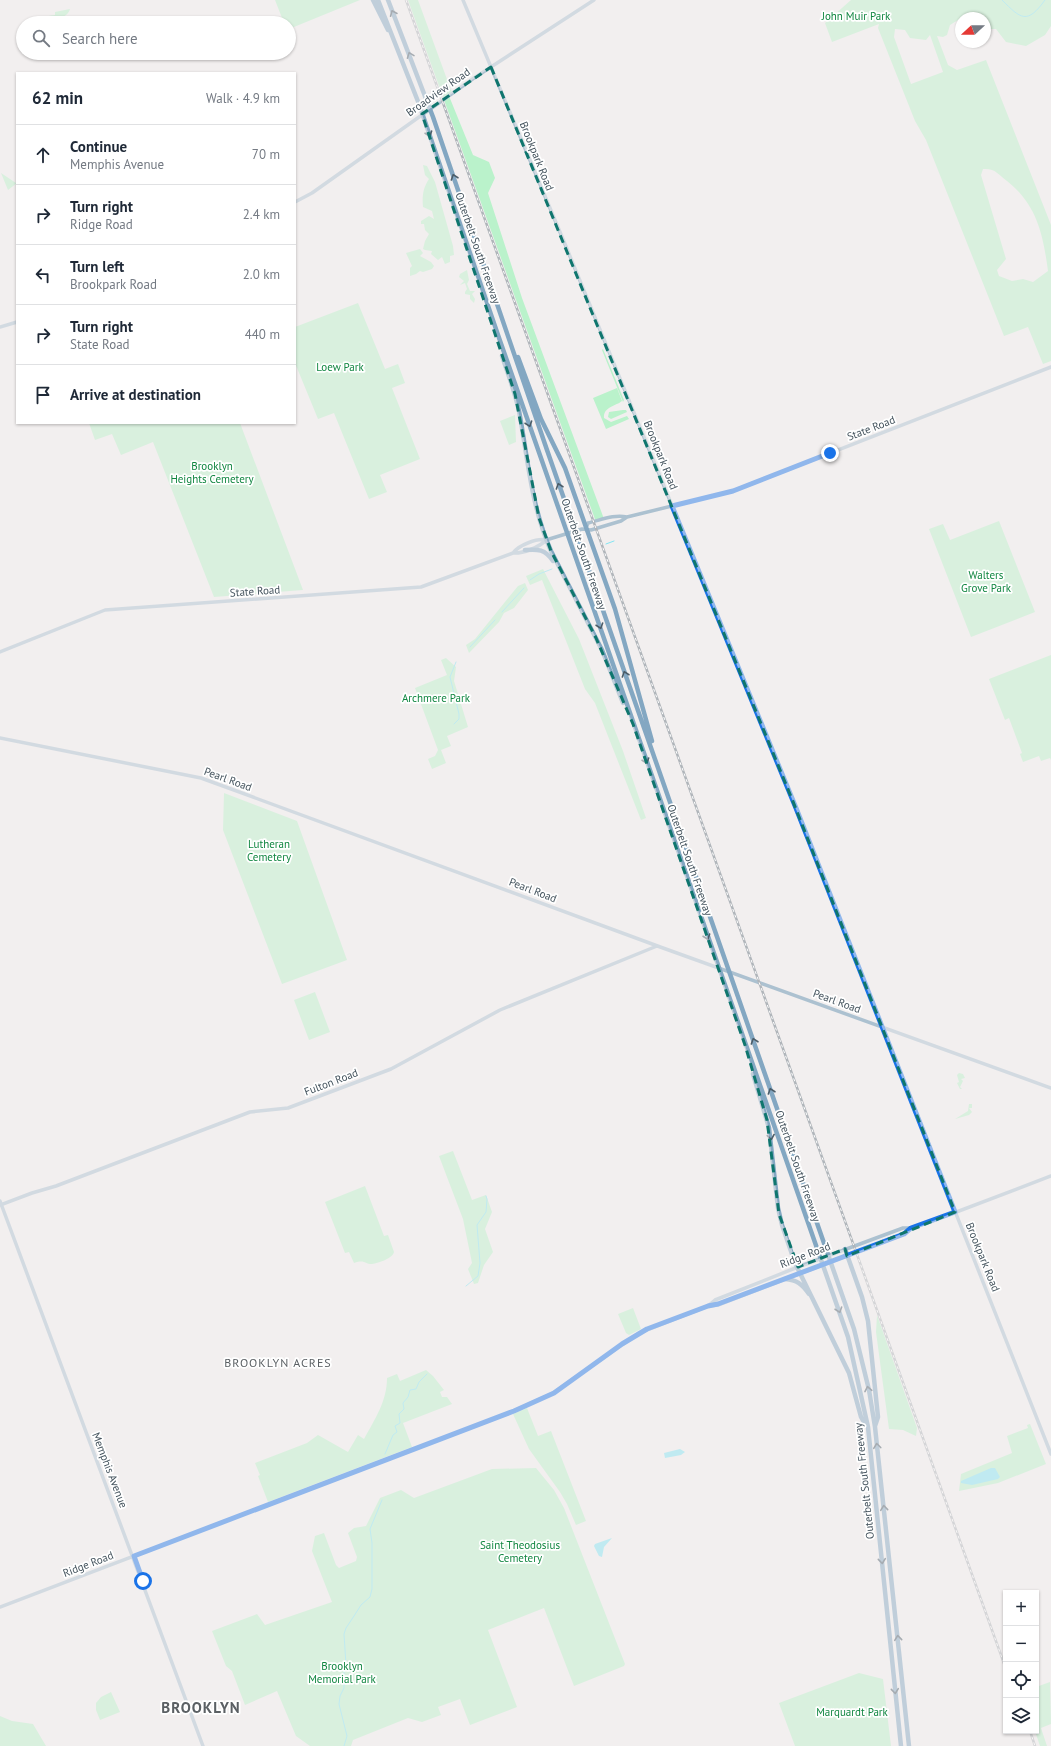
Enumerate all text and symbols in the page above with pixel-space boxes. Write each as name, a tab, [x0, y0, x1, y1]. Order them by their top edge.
one-way arrow	[390, 9, 398, 17]
park label: John Muir Park	[821, 9, 891, 23]
north arrow	[955, 12, 991, 48]
search box	[16, 16, 296, 60]
icon: search	[30, 27, 52, 49]
text: Search here	[62, 29, 138, 48]
one-way arrow	[407, 51, 415, 59]
street label: Broadview Road	[403, 65, 473, 119]
text: 62 min	[32, 87, 83, 109]
text: Walk · 4.9 km	[206, 90, 280, 107]
street label: Brookpark Road	[517, 119, 557, 193]
one-way arrow	[425, 131, 433, 138]
text: Continue	[70, 137, 127, 156]
icon: ahead	[32, 144, 54, 166]
text: 70 m	[252, 146, 280, 163]
text: Memphis Avenue	[70, 156, 164, 173]
one-way arrow	[450, 174, 458, 181]
street label: Outerbelt South Freeway	[452, 190, 504, 306]
text: Turn right	[70, 197, 133, 216]
icon: right	[32, 204, 54, 226]
text: 2.4 km	[243, 206, 280, 223]
text: Ridge Road	[70, 216, 133, 233]
text: Turn left	[70, 257, 124, 276]
icon: left	[32, 264, 54, 286]
text: 2.0 km	[243, 266, 280, 283]
text: Brookpark Road	[70, 276, 157, 293]
text: Turn right	[70, 317, 133, 336]
icon: right	[32, 324, 54, 346]
text: 440 m	[245, 326, 280, 343]
text: State Road	[70, 336, 130, 353]
park label: Loew Park	[316, 360, 364, 374]
icon: arrive	[32, 384, 54, 406]
text: Arrive at destination	[70, 385, 201, 404]
street label: State Road	[845, 412, 897, 444]
street label: Brookpark Road	[641, 418, 681, 492]
one-way arrow	[524, 421, 533, 428]
route end	[821, 444, 839, 462]
park label: Brooklyn Heights Cemetery	[170, 459, 254, 486]
one-way arrow	[555, 482, 564, 489]
street label: Outerbelt South Freeway	[558, 496, 610, 612]
park label: Walters Grove Park	[961, 568, 1012, 595]
street label: State Road	[229, 582, 281, 600]
one-way arrow	[595, 623, 603, 630]
one-way arrow	[622, 671, 630, 678]
park label: Archmere Park	[402, 691, 471, 705]
one-way arrow	[641, 758, 650, 765]
street label: Pearl Road	[202, 764, 254, 794]
street label: Outerbelt South Freeway	[664, 802, 716, 918]
park label: Lutheran Cemetery	[247, 837, 292, 864]
street label: Pearl Road	[507, 875, 559, 906]
one-way arrow	[703, 933, 711, 940]
street label: Pearl Road	[811, 986, 863, 1016]
one-way arrow	[751, 1038, 759, 1045]
street label: Fulton Road	[302, 1065, 360, 1099]
one-way arrow	[768, 1088, 776, 1095]
street label: Outerbelt South Freeway	[772, 1108, 824, 1224]
one-way arrow	[766, 1134, 774, 1140]
street label: Brookpark Road	[963, 1220, 1003, 1294]
street label: Ridge Road	[778, 1239, 832, 1271]
one-way arrow	[834, 1306, 842, 1313]
district label: BROOKLYN ACRES	[224, 1355, 332, 1370]
one-way arrow	[865, 1386, 873, 1392]
street label: Outerbelt South Freeway	[851, 1421, 877, 1540]
street label: Memphis Avenue	[89, 1430, 131, 1510]
one-way arrow	[873, 1443, 882, 1449]
one-way arrow	[880, 1505, 889, 1511]
park label: Saint Theodosius Cemetery	[480, 1538, 560, 1565]
street label: Ridge Road	[61, 1548, 115, 1580]
one-way arrow	[877, 1558, 886, 1564]
route start	[134, 1572, 152, 1590]
map controls	[1003, 1590, 1039, 1734]
button: +	[1003, 1590, 1039, 1626]
button: −	[1003, 1626, 1039, 1662]
one-way arrow	[894, 1635, 903, 1641]
park label: Brooklyn Memorial Park	[308, 1659, 377, 1686]
button: locate	[1003, 1662, 1039, 1698]
one-way arrow	[890, 1688, 899, 1694]
district label: BROOKLYN	[161, 1698, 241, 1717]
button: layers	[1003, 1698, 1039, 1734]
park label: Marquardt Park	[816, 1705, 889, 1719]

